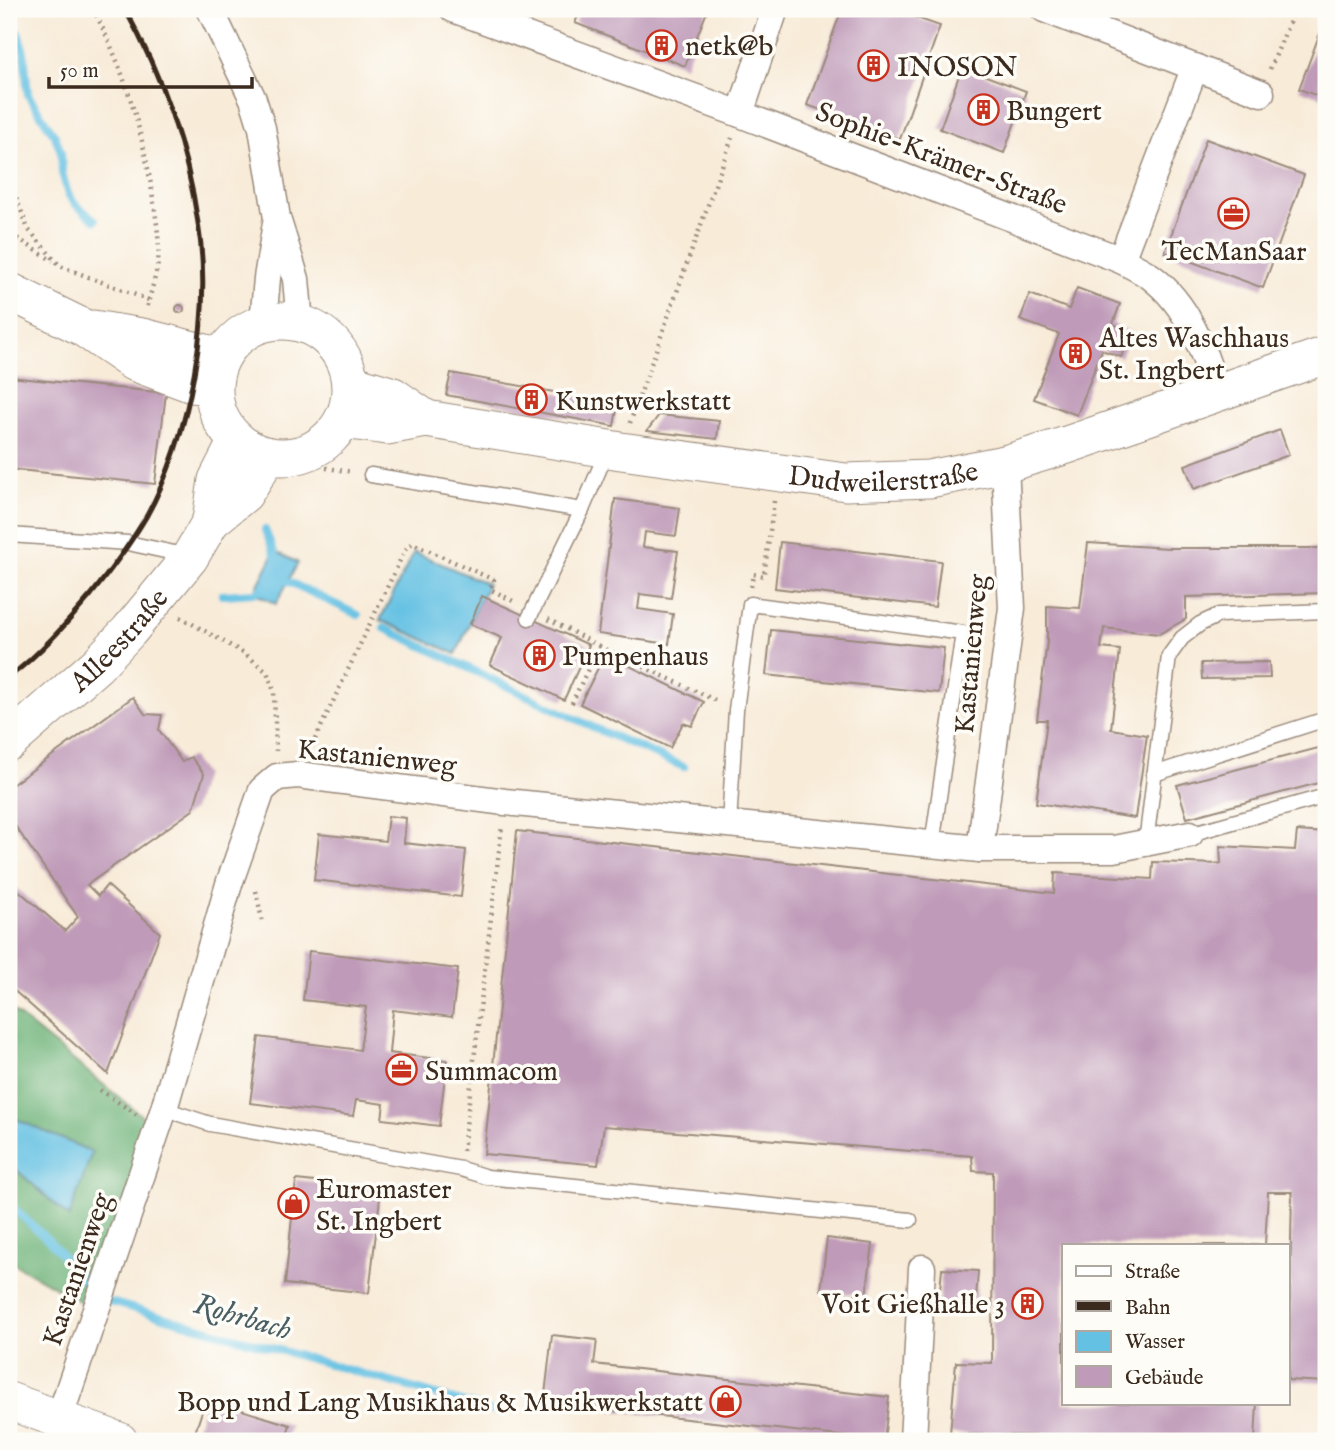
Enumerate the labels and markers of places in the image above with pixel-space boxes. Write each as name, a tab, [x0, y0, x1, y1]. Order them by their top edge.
building icon: netk@b	[645, 28, 679, 62]
place label: netk@b	[685, 30, 773, 65]
building icon: INOSON	[857, 49, 891, 83]
place label: INOSON	[897, 51, 1018, 86]
building icon: Bungert	[966, 93, 1000, 127]
place label: Bungert	[1006, 95, 1102, 130]
office icon: TecManSaar	[1217, 196, 1251, 230]
place label: TecManSaar	[1162, 235, 1306, 270]
place label: Altes Waschhaus St. Ingbert	[1098, 322, 1289, 389]
building icon: Altes Waschhaus St. Ingbert	[1059, 336, 1093, 370]
building icon: Kunstwerkstatt	[515, 383, 549, 417]
place label: Kunstwerkstatt	[555, 385, 731, 420]
building icon: Pumpenhaus	[522, 638, 556, 672]
place label: Pumpenhaus	[562, 640, 709, 675]
office icon: Summacom	[385, 1053, 419, 1087]
place label: Summacom	[425, 1055, 558, 1090]
place label: Euromaster St. Ingbert	[316, 1173, 452, 1240]
shop icon: Euromaster St. Ingbert	[276, 1187, 310, 1221]
building icon: Voit Gießhalle 3	[1011, 1286, 1045, 1320]
place label: Voit Gießhalle 3	[821, 1288, 1005, 1323]
shop icon: Bopp und Lang Musikhaus & Musikwerkstatt	[709, 1384, 743, 1418]
place label: Bopp und Lang Musikhaus & Musikwerkstatt	[177, 1386, 703, 1421]

